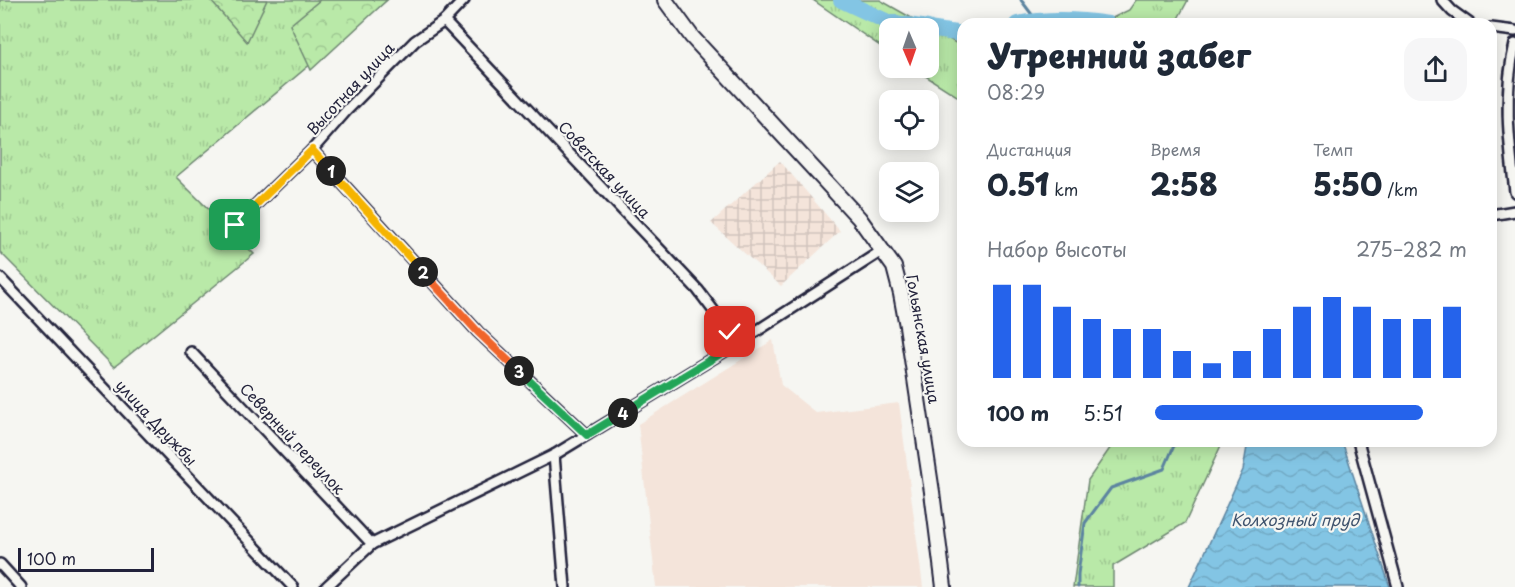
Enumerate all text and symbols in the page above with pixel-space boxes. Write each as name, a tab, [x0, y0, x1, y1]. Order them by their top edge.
north arrow	[879, 18, 939, 78]
map controls	[879, 18, 939, 222]
text: Утренний забег	[987, 29, 1251, 79]
street label: Высотная улица	[301, 36, 399, 139]
button: share	[1404, 38, 1467, 101]
text: 08:29	[987, 77, 1045, 107]
button: locate	[879, 90, 939, 150]
street label: Советская улица	[554, 115, 657, 223]
text: Дистанция	[987, 137, 1072, 161]
text: Время	[1150, 137, 1201, 161]
text: Темп	[1313, 137, 1353, 161]
pin: 1	[316, 156, 346, 186]
text: 1	[327, 159, 335, 183]
text: 0.51	[987, 161, 1049, 206]
text: 2:58	[1150, 161, 1218, 206]
text: 5:50	[1313, 161, 1382, 206]
button: layers	[879, 162, 939, 222]
text: km	[1049, 177, 1078, 201]
text: /km	[1382, 177, 1418, 201]
pin	[209, 199, 260, 250]
icon: arrive	[218, 208, 251, 241]
text: Набор высоты	[987, 234, 1127, 264]
text: 275–282 m	[1356, 234, 1467, 264]
pin: 2	[408, 257, 438, 287]
text: 2	[417, 260, 429, 284]
street label: Гольянская улица	[901, 273, 947, 406]
pin	[704, 306, 755, 357]
icon: check	[713, 315, 746, 348]
pin: 3	[504, 356, 534, 386]
text: 3	[514, 359, 524, 383]
street label: улица Дружбы	[111, 374, 203, 470]
street label: Северный переулок	[235, 377, 351, 499]
pin: 4	[608, 398, 638, 428]
text: 100 m	[987, 398, 1049, 428]
text: 5:51	[1083, 398, 1123, 428]
text: 4	[618, 401, 628, 425]
water label: Колхозный пруд	[1231, 507, 1361, 531]
scale bar	[18, 545, 154, 572]
text: 100 m	[27, 546, 76, 570]

